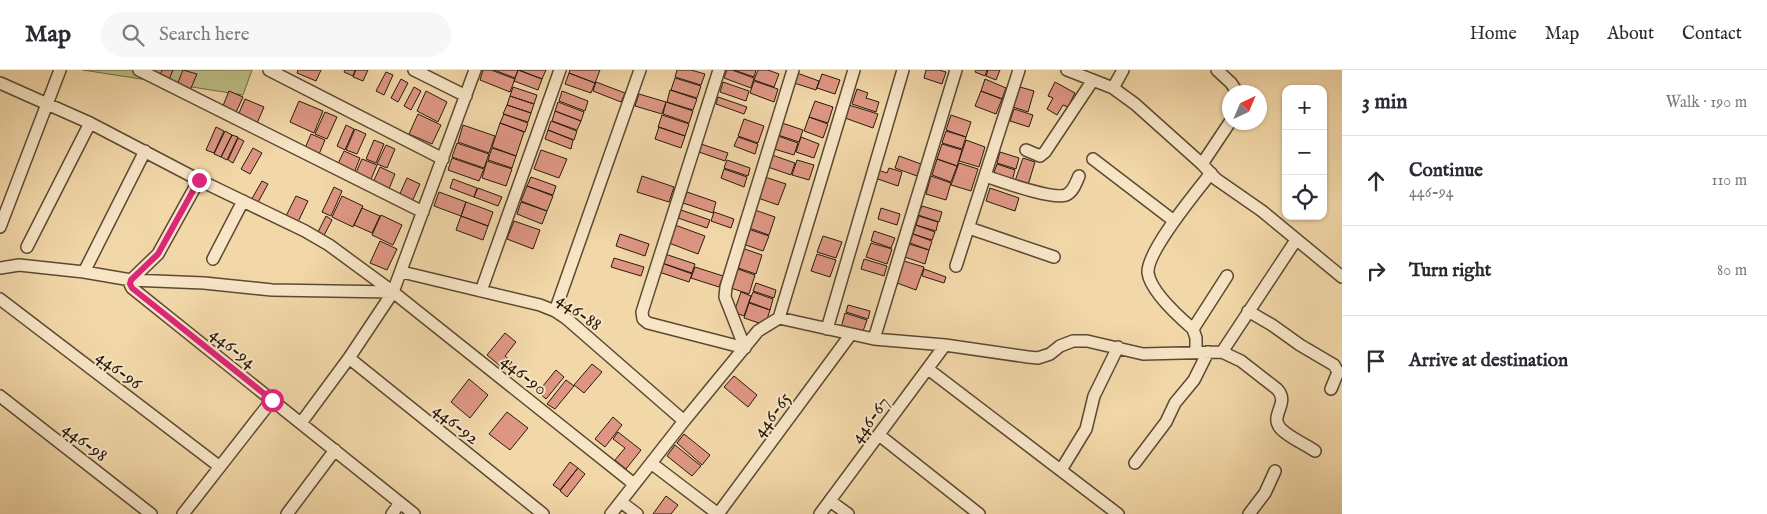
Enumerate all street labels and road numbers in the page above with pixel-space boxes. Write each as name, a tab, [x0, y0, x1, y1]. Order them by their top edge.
street label: 446-88	[551, 288, 606, 337]
street label: 446-94	[205, 323, 261, 375]
street label: 446-96	[91, 345, 147, 396]
street label: 446-90	[496, 350, 552, 402]
street label: 446-65	[748, 388, 797, 443]
street label: 446-67	[846, 392, 896, 448]
street label: 446-92	[428, 399, 484, 451]
street label: 446-98	[57, 417, 112, 468]

